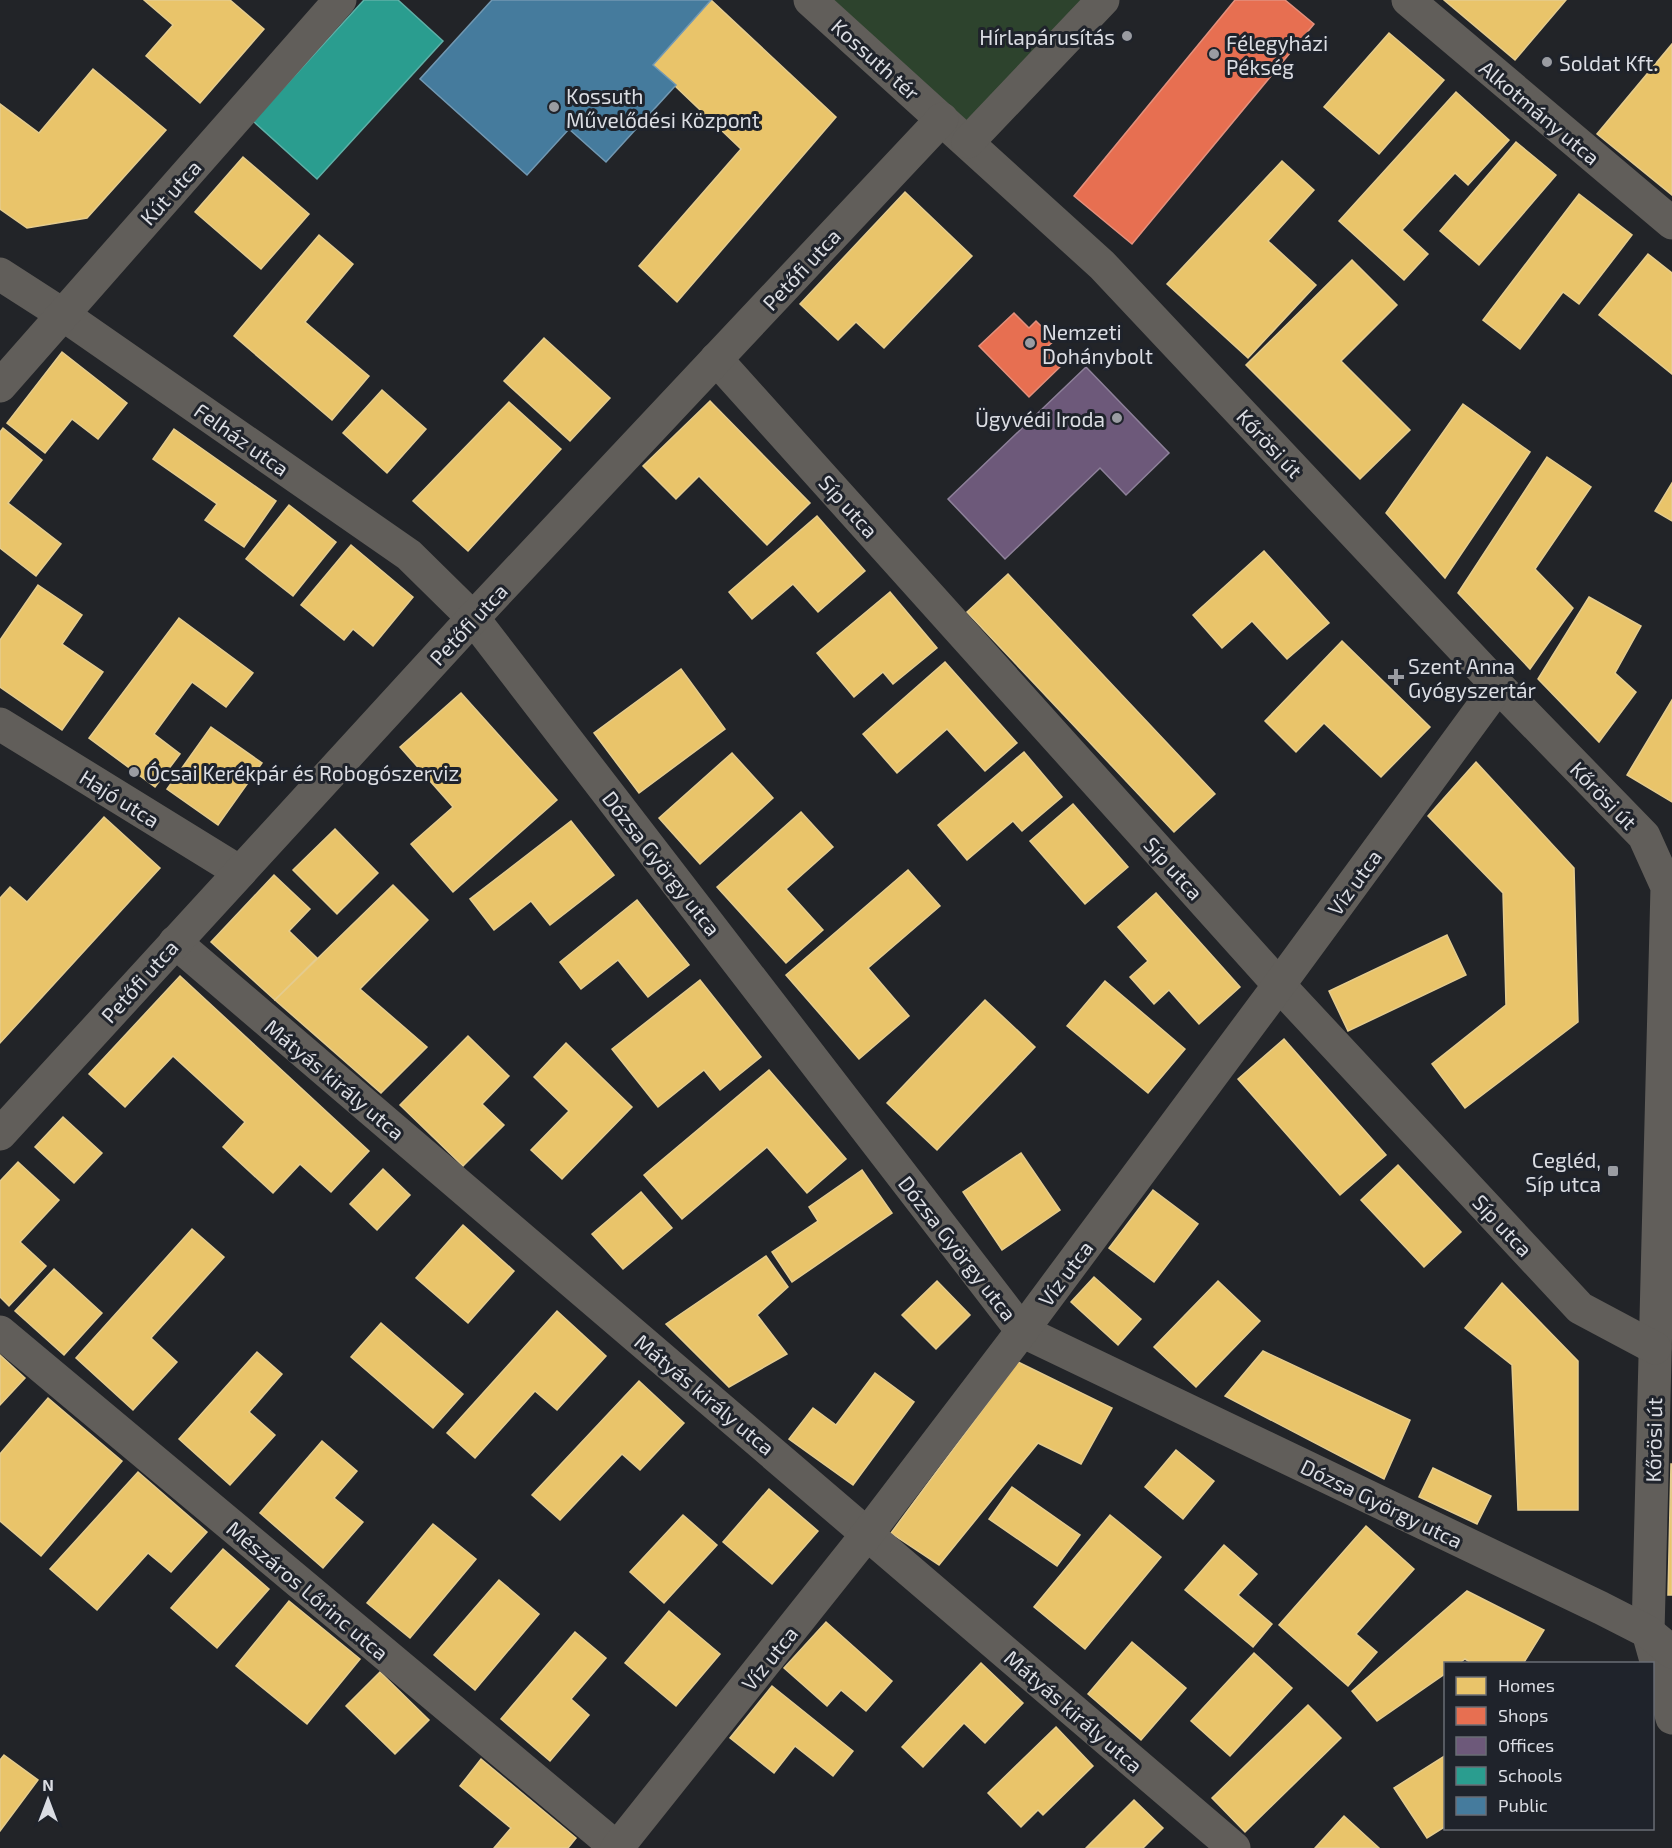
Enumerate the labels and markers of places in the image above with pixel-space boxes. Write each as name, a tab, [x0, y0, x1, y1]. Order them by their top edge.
place label: Hírlapárusítás	[979, 24, 1115, 49]
marker: Hírlapárusítás	[1120, 29, 1134, 43]
place label: Félegyházi Pékség	[1226, 30, 1328, 79]
marker: Félegyházi Pékség	[1207, 47, 1221, 61]
place label: Soldat Kft.	[1559, 50, 1658, 75]
marker: Soldat Kft.	[1540, 55, 1554, 69]
place label: Kossuth Művelődési Központ	[566, 83, 760, 132]
marker: Kossuth Művelődési Központ	[547, 100, 561, 114]
place label: Nemzeti Dohánybolt	[1042, 319, 1153, 368]
marker: Nemzeti Dohánybolt	[1023, 336, 1037, 350]
place label: Ügyvédi Iroda	[975, 406, 1105, 431]
marker: Ügyvédi Iroda	[1110, 411, 1124, 425]
place label: Szent Anna Gyógyszertár	[1408, 653, 1537, 702]
marker: Szent Anna Gyógyszertár	[1389, 670, 1403, 684]
place label: Ócsai Kerékpár és Robogószerviz	[146, 760, 459, 785]
marker: Ócsai Kerékpár és Robogószerviz	[127, 765, 141, 779]
place label: Cegléd, Síp utca	[1525, 1147, 1601, 1196]
marker: Cegléd, Síp utca	[1606, 1164, 1620, 1178]

